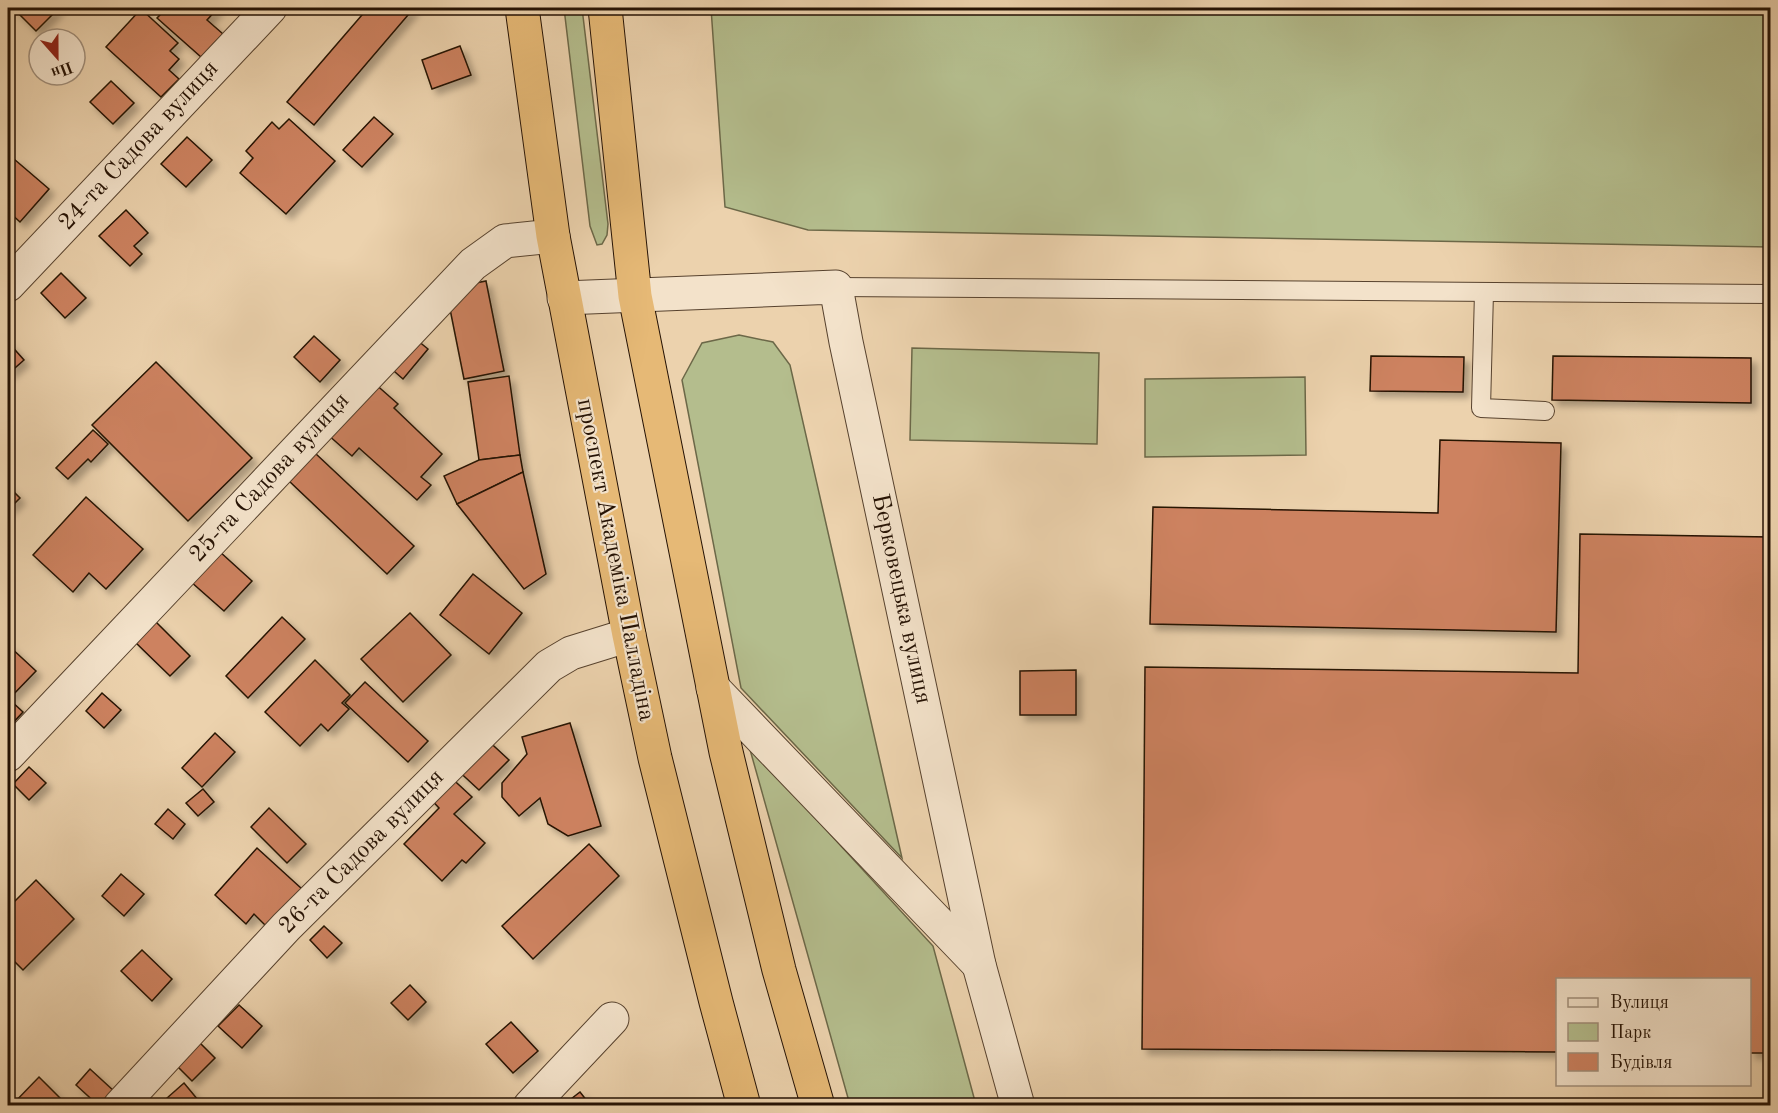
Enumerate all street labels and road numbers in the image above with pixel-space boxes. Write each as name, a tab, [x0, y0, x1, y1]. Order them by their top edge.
street label: 24-та Садова вулиця	[55, 57, 223, 235]
street label: 25-та Садова вулиця	[186, 389, 354, 567]
street label: проспект Академіка Палладіна	[572, 397, 658, 724]
street label: Берковецька вулиця	[867, 492, 935, 706]
street label: 26-та Садова вулиця	[275, 765, 449, 939]

